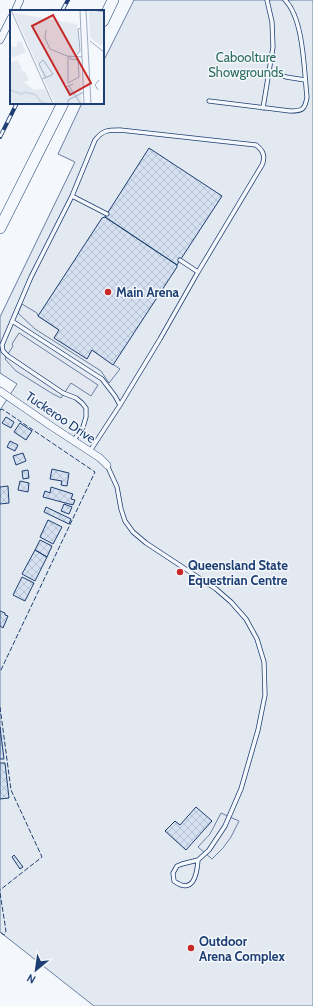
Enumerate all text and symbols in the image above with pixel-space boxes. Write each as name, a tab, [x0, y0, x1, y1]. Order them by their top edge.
inset map	[10, 10, 104, 104]
park label: Caboolture Showgrounds	[208, 49, 284, 80]
place label: Main Arena	[116, 284, 180, 300]
marker: Main Arena	[103, 287, 113, 297]
street label: Tuckeroo Drive	[23, 388, 99, 446]
place label: Queensland State Equestrian Centre	[188, 557, 288, 588]
marker: Queensland State Equestrian Centre	[175, 567, 185, 577]
place label: Outdoor Arena Complex	[199, 933, 285, 964]
marker: Outdoor Arena Complex	[186, 943, 196, 953]
north arrow	[16, 950, 56, 990]
text: N	[24, 971, 38, 987]

